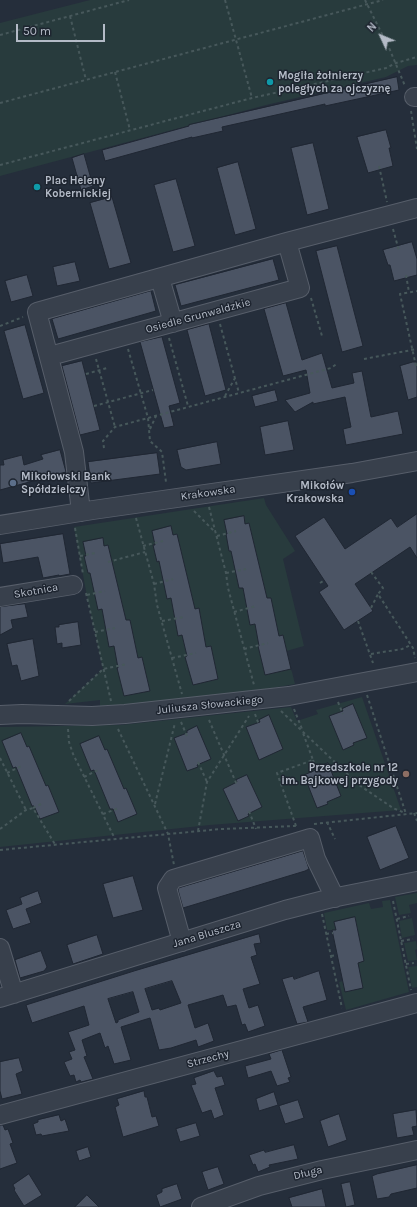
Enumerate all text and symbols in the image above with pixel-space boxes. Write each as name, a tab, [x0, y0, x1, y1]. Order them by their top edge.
scale bar	[18, 16, 107, 42]
north arrow	[361, 16, 401, 56]
text: N	[365, 20, 379, 35]
text: 50 m	[23, 24, 51, 38]
place label: Mogiła żołnierzy poległych za ojczyznę	[278, 69, 390, 95]
marker: Mogiła żołnierzy poległych za ojczyznę	[265, 77, 275, 87]
place label: Plac Heleny Kobernickiej	[45, 174, 111, 200]
marker: Plac Heleny Kobernickiej	[32, 182, 42, 192]
street label: Osiedle Grunwaldzkie	[144, 296, 252, 336]
place label: Mikołowski Bank Spółdzielczy	[21, 470, 110, 496]
marker: Mikołowski Bank Spółdzielczy	[8, 478, 18, 488]
place label: Mikołów Krakowska	[286, 479, 344, 505]
street label: Krakowska	[180, 483, 236, 503]
marker: Mikołów Krakowska	[347, 487, 357, 497]
street label: Skotnica	[13, 581, 59, 601]
street label: Juliusza Słowackiego	[156, 693, 264, 717]
place label: Przedszkole nr 12 im. Bajkowej przygody	[281, 761, 398, 787]
marker: Przedszkole nr 12 im. Bajkowej przygody	[401, 769, 411, 779]
street label: Jana Bluszcza	[171, 917, 243, 951]
street label: Strzechy	[185, 1047, 231, 1071]
street label: Długa	[292, 1163, 324, 1183]

